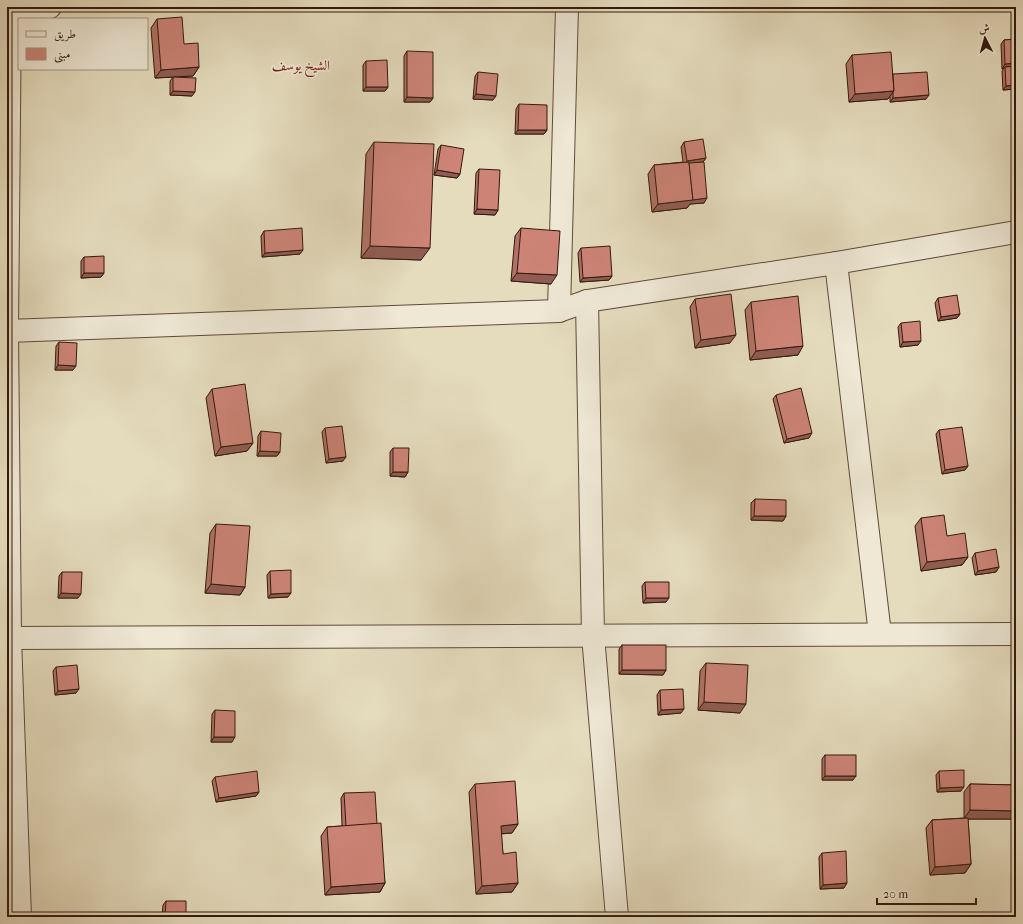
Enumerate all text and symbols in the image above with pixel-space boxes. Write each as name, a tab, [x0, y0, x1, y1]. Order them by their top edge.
legend	[18, 18, 148, 70]
north arrow	[965, 18, 1005, 58]
text: ش	[978, 22, 990, 36]
text: طريق	[54, 27, 76, 42]
text: مبنى	[54, 47, 70, 63]
district label: الشيخ يوسف	[272, 57, 330, 78]
scale bar	[877, 880, 976, 906]
text: 20 m	[883, 887, 908, 901]

